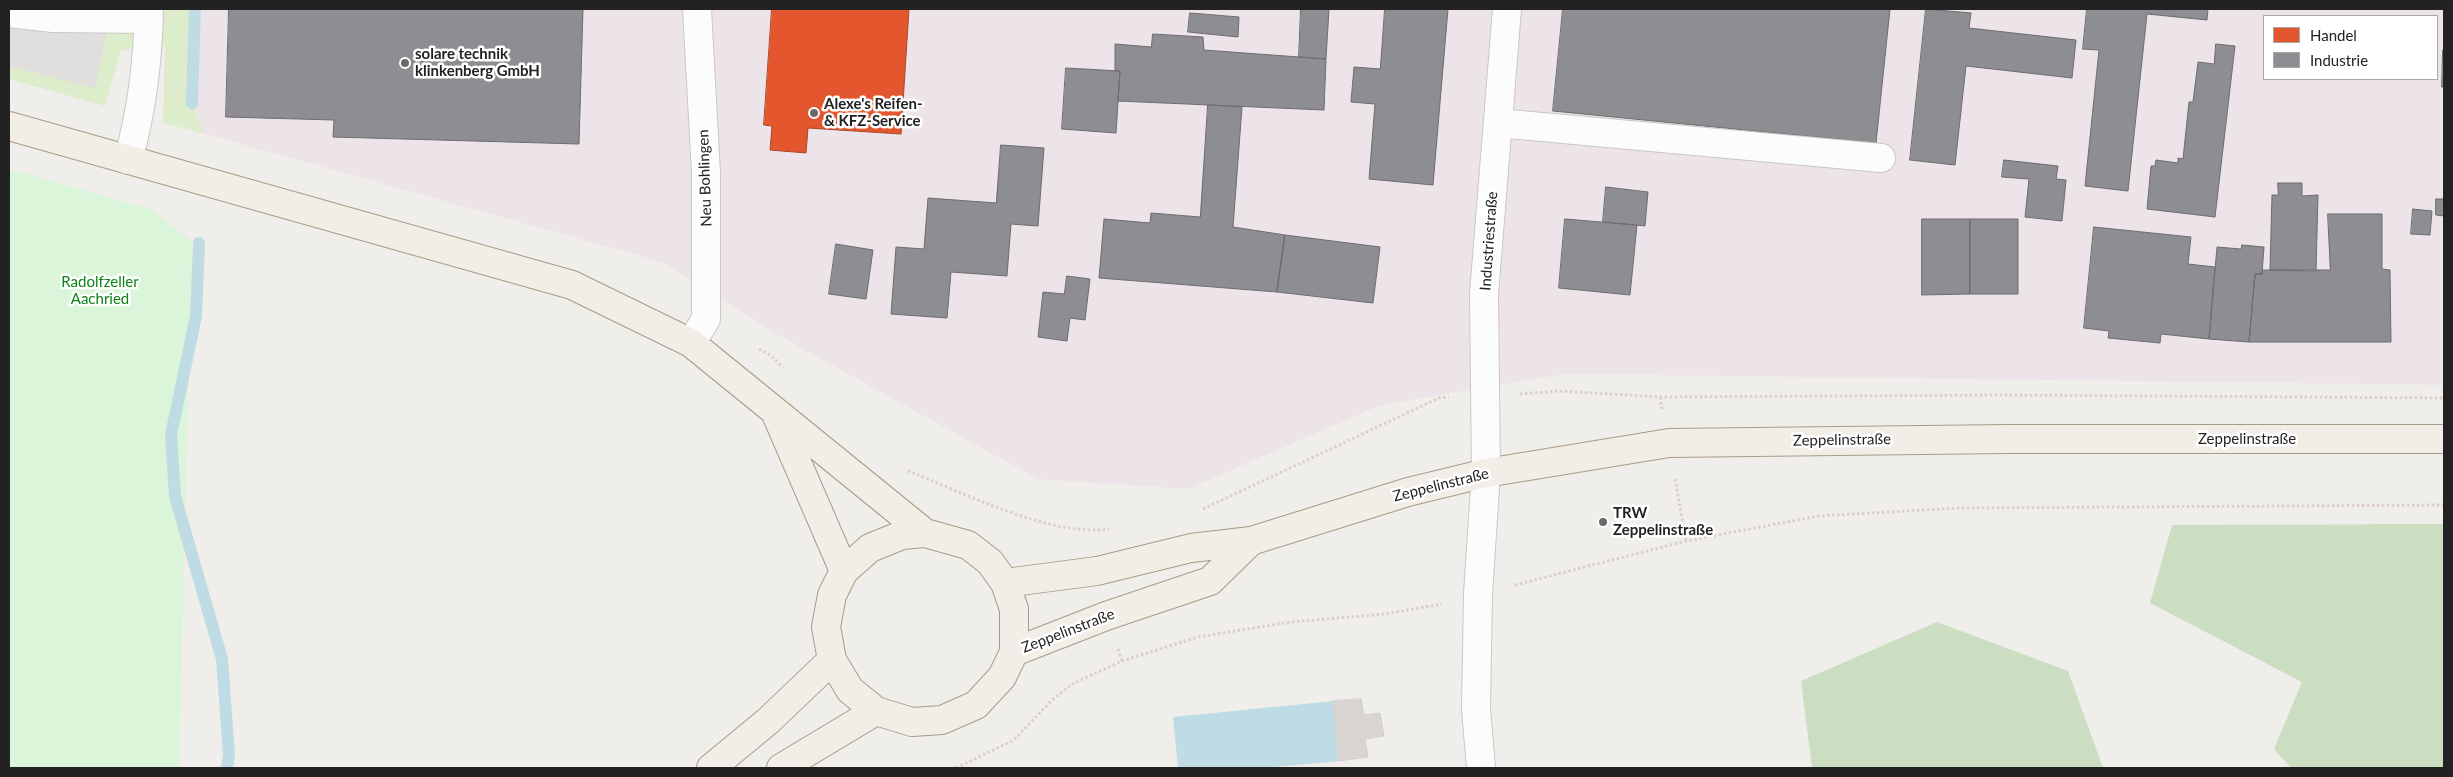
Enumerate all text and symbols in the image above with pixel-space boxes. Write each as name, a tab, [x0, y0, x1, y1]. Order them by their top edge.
legend	[2263, 15, 2438, 80]
text: Handel	[2310, 26, 2357, 44]
place label: solare technik klinkenberg GmbH	[415, 45, 540, 80]
text: Industrie	[2310, 51, 2368, 69]
marker: solare technik klinkenberg GmbH	[399, 57, 411, 69]
place label: Alexe's Reifen- & KFZ-Service	[824, 95, 923, 130]
marker: Alexe's Reifen- & KFZ-Service	[808, 107, 820, 119]
street label: Neu Bohlingen	[694, 129, 716, 227]
street label: Industriestraße	[1477, 191, 1501, 291]
park label: Radolfzeller Aachried	[61, 273, 139, 308]
street label: Zeppelinstraße	[1793, 430, 1891, 450]
street label: Zeppelinstraße	[2198, 430, 2296, 448]
street label: Zeppelinstraße	[1391, 464, 1491, 506]
place label: TRW Zeppelinstraße	[1613, 504, 1713, 539]
marker: TRW Zeppelinstraße	[1597, 516, 1609, 528]
street label: Zeppelinstraße	[1019, 605, 1117, 657]

